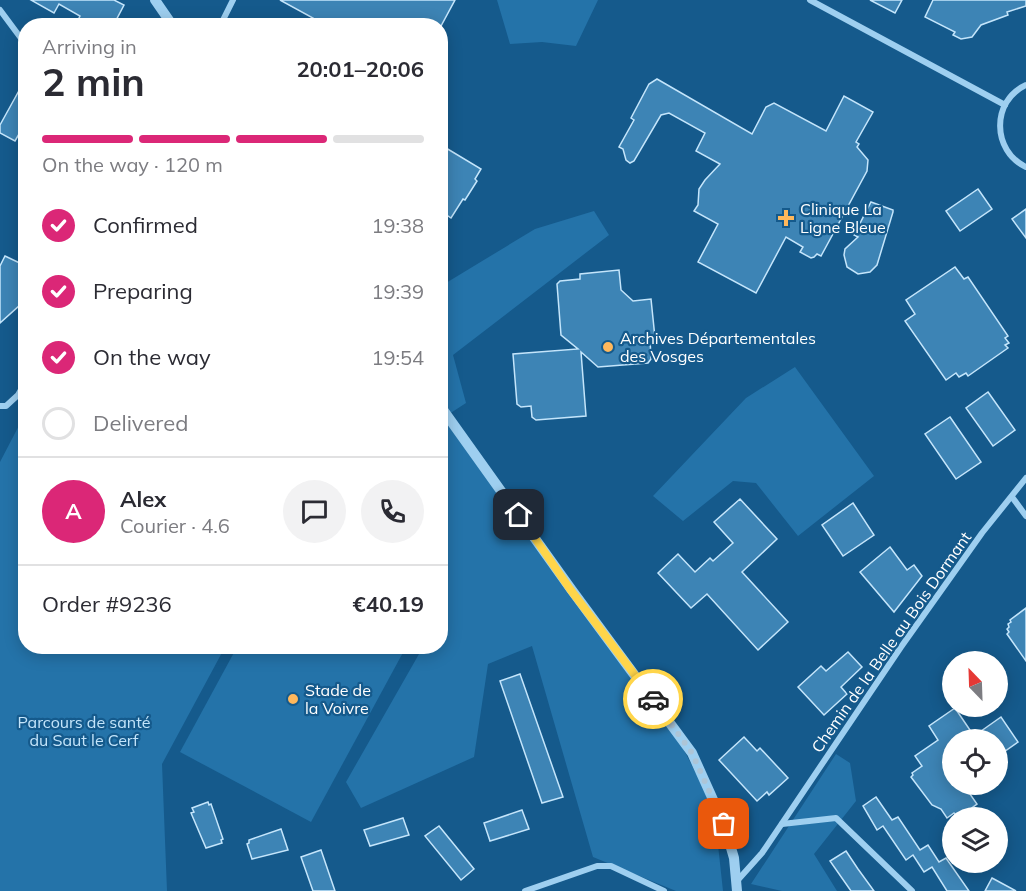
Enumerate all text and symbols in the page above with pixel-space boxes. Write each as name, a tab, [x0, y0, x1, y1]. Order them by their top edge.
text: Arriving in	[42, 34, 137, 59]
text: 20:01–20:06	[296, 55, 424, 83]
text: 2 min	[42, 57, 145, 106]
text: On the way · 120 m	[42, 152, 223, 177]
place label: Clinique La Ligne Bleue	[800, 199, 886, 237]
icon: check	[42, 209, 75, 242]
marker: Clinique La Ligne Bleue	[777, 209, 795, 227]
text: Confirmed	[93, 211, 198, 239]
text: 19:38	[371, 213, 424, 238]
icon: check	[42, 275, 75, 308]
text: Preparing	[93, 277, 193, 305]
text: 19:39	[371, 279, 424, 304]
place label: Archives Départementales des Vosges	[620, 328, 816, 366]
marker: Archives Départementales des Vosges	[601, 340, 615, 354]
icon: check	[42, 341, 75, 374]
text: On the way	[93, 343, 211, 371]
text: 19:54	[371, 345, 424, 370]
text: Delivered	[93, 409, 188, 437]
button: chat	[283, 480, 346, 543]
button: phone	[361, 480, 424, 543]
text: Alex	[120, 485, 166, 513]
pin	[493, 489, 544, 540]
text: A	[65, 497, 82, 525]
icon: home	[502, 498, 535, 531]
text: Courier · 4.6	[120, 513, 230, 538]
street label: Chemin de la Belle au Bois Dormant	[807, 527, 975, 756]
text: Order #9236	[42, 590, 172, 618]
text: €40.19	[353, 590, 424, 618]
north arrow	[942, 651, 1008, 717]
map controls	[942, 651, 1008, 873]
courier	[623, 669, 683, 729]
place label: Stade de la Voivre	[305, 680, 371, 718]
icon: car	[637, 683, 670, 716]
marker: Stade de la Voivre	[286, 692, 300, 706]
park label: Parcours de santé du Saut le Cerf	[18, 712, 150, 750]
button: locate	[942, 729, 1008, 795]
pin	[698, 798, 749, 849]
icon: bag	[707, 807, 740, 840]
button: layers	[942, 807, 1008, 873]

